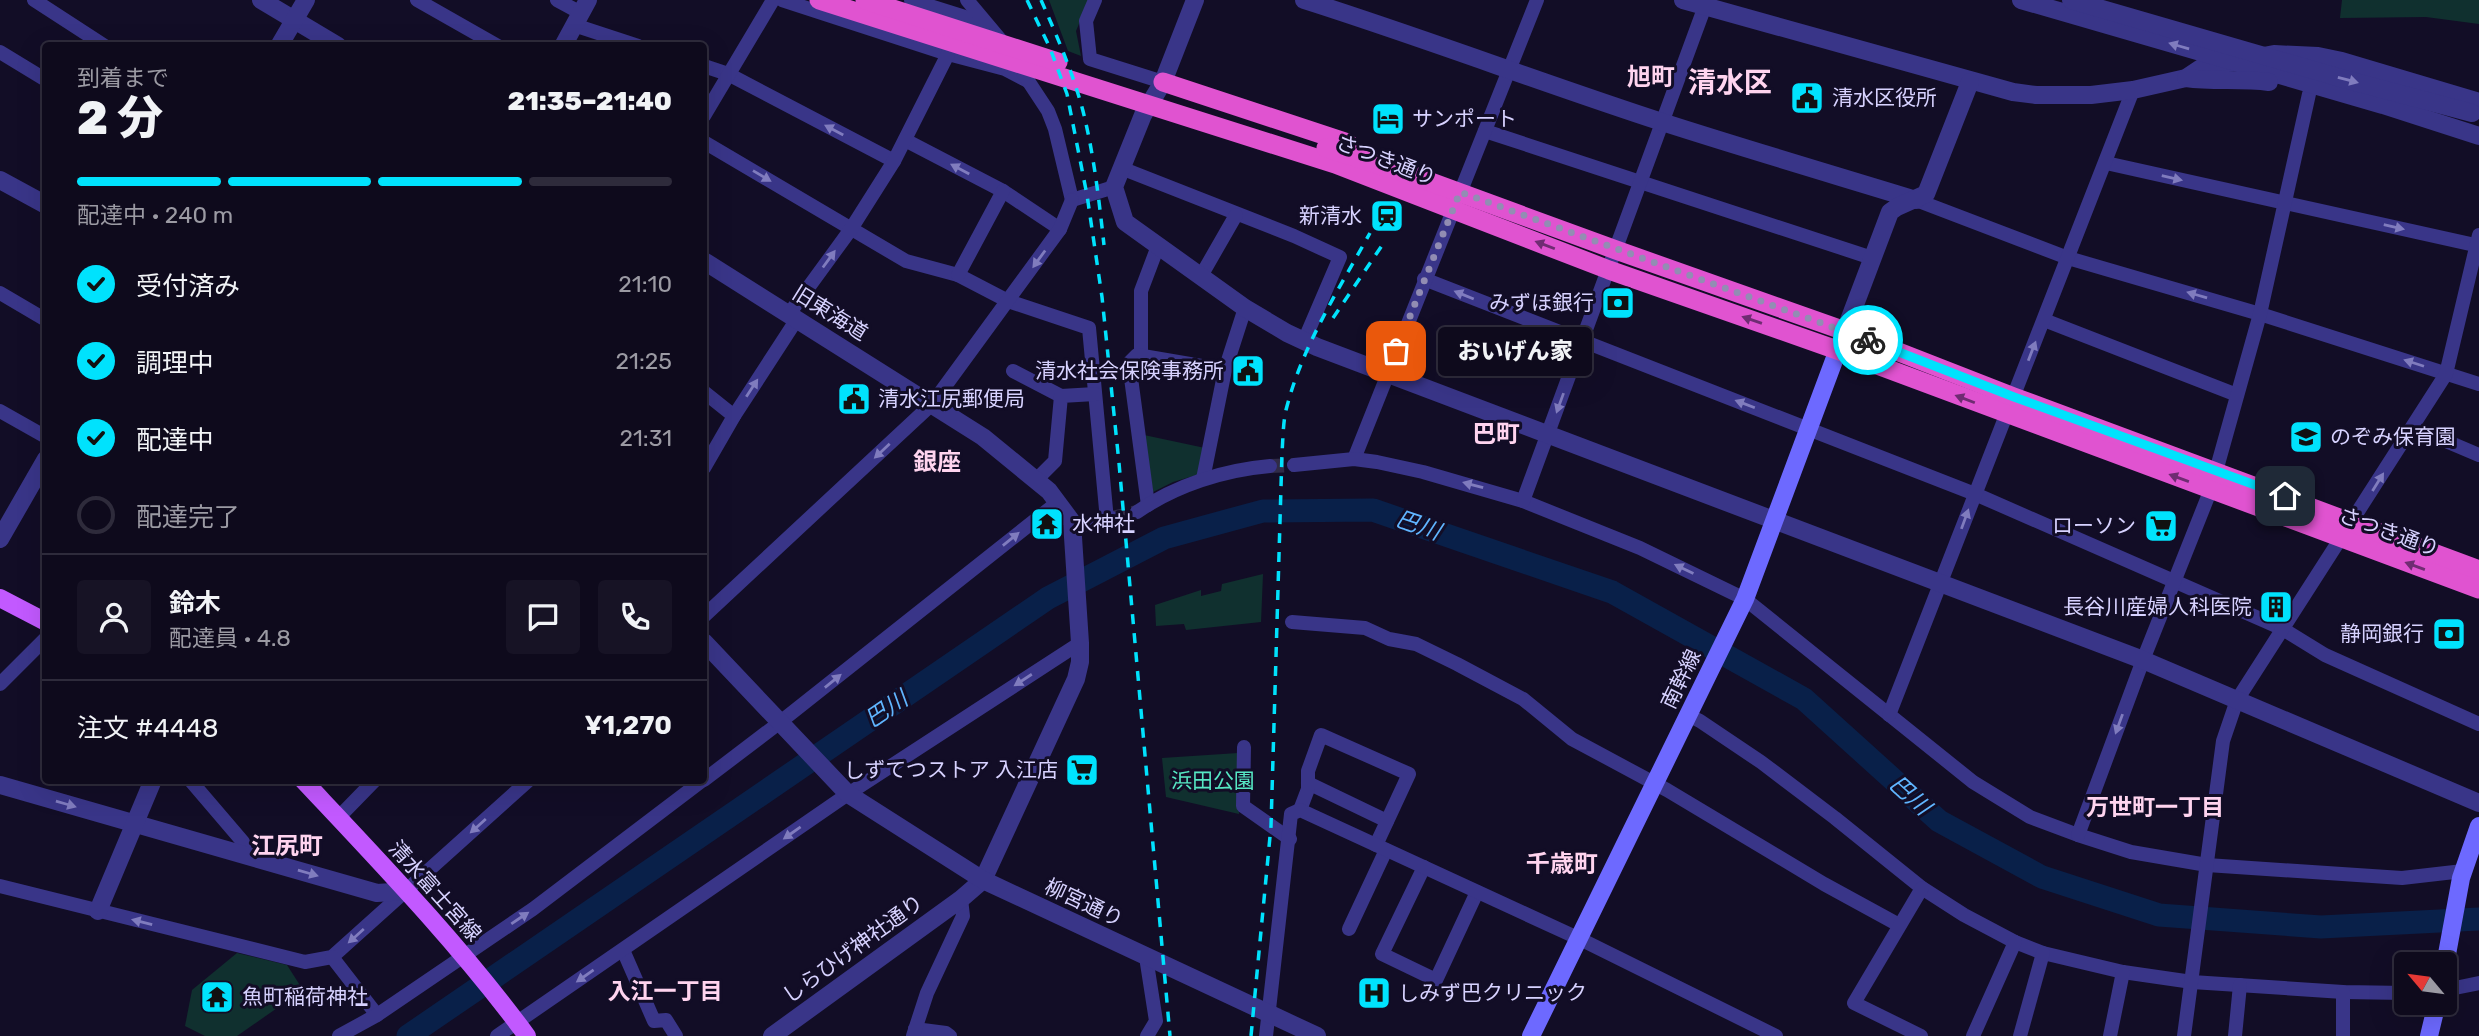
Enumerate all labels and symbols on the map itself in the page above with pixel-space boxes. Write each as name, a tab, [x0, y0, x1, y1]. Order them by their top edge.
one-way arrow	[2168, 40, 2190, 51]
district label: 旭町	[1627, 63, 1675, 91]
district label: 清水区	[1688, 66, 1772, 99]
one-way arrow	[2338, 75, 2360, 86]
public building icon: 清水区役所	[1788, 79, 1826, 117]
place label: 清水区役所	[1832, 85, 1937, 110]
hotel icon: サンポート	[1369, 100, 1407, 138]
place label: サンポート	[1412, 106, 1517, 131]
one-way arrow	[824, 124, 844, 135]
street label: さつき通り	[1333, 129, 1440, 190]
one-way arrow	[950, 163, 970, 174]
one-way arrow	[753, 170, 772, 183]
one-way arrow	[2162, 172, 2184, 183]
station icon: 新清水	[1368, 197, 1406, 235]
place label: 新清水	[1299, 203, 1362, 228]
one-way arrow	[2384, 222, 2406, 233]
one-way arrow	[1534, 240, 1555, 251]
one-way arrow	[822, 250, 836, 268]
one-way arrow	[1032, 250, 1046, 268]
street label: 旧東海道	[788, 280, 873, 345]
bank icon: みずほ銀行	[1599, 284, 1637, 322]
one-way arrow	[1453, 290, 1474, 301]
place label: みずほ銀行	[1489, 290, 1594, 315]
one-way arrow	[2186, 290, 2207, 300]
courier	[1833, 305, 1903, 375]
one-way arrow	[1741, 314, 1762, 325]
pin	[1366, 321, 1426, 381]
callout: おいげん家	[1438, 326, 1592, 376]
one-way arrow	[2027, 340, 2038, 361]
public building icon: 清水社会保険事務所	[1229, 352, 1267, 390]
place label: 清水社会保険事務所	[1035, 358, 1224, 383]
one-way arrow	[2403, 358, 2424, 368]
one-way arrow	[745, 379, 758, 398]
public building icon: 清水江尻郵便局	[835, 380, 873, 418]
place label: 清水江尻郵便局	[878, 386, 1025, 411]
one-way arrow	[1554, 392, 1565, 413]
one-way arrow	[1955, 393, 1976, 404]
one-way arrow	[1734, 399, 1755, 410]
school or university icon: のぞみ保育園	[2287, 418, 2325, 456]
district label: 巴町	[1472, 420, 1520, 448]
place label: のぞみ保育園	[2330, 424, 2456, 449]
one-way arrow	[874, 442, 891, 458]
district label: 銀座	[913, 448, 961, 476]
pin	[2255, 466, 2315, 526]
one-way arrow	[2168, 472, 2189, 483]
one-way arrow	[2371, 472, 2384, 491]
one-way arrow	[1462, 479, 1484, 490]
street label: さつき通り	[2336, 502, 2443, 561]
water label: 巴川	[1392, 504, 1447, 547]
temple icon: 水神社	[1028, 505, 1066, 543]
supermarket icon: ローソン	[2142, 507, 2180, 545]
one-way arrow	[1960, 509, 1971, 530]
place label: 水神社	[1072, 511, 1135, 536]
place label: ローソン	[2052, 513, 2136, 538]
one-way arrow	[1002, 532, 1019, 547]
one-way arrow	[2404, 560, 2425, 571]
one-way arrow	[1674, 563, 1694, 575]
building icon: 長谷川産婦人科医院	[2257, 588, 2295, 626]
place label: 長谷川産婦人科医院	[2063, 594, 2252, 619]
bank icon: 静岡銀行	[2430, 615, 2468, 653]
place label: 静岡銀行	[2340, 621, 2424, 646]
street label: 南幹線	[1656, 645, 1706, 713]
one-way arrow	[823, 673, 841, 688]
one-way arrow	[1014, 673, 1032, 687]
water label: 巴川	[859, 683, 915, 733]
one-way arrow	[2114, 714, 2125, 735]
supermarket icon: しずてつストア 入江店	[1063, 751, 1101, 789]
place label: しずてつストア 入江店	[844, 757, 1058, 782]
park label: 浜田公園	[1171, 768, 1255, 793]
water label: 巴川	[1884, 769, 1939, 823]
district label: 万世町一丁目	[2086, 793, 2224, 821]
one-way arrow	[55, 799, 77, 810]
one-way arrow	[469, 818, 487, 834]
one-way arrow	[783, 826, 801, 840]
district label: 江尻町	[251, 832, 323, 860]
street label: 清水富士宮線	[384, 835, 487, 946]
district label: 千歳町	[1526, 850, 1598, 878]
one-way arrow	[297, 868, 319, 879]
street label: 柳宮通り	[1041, 873, 1128, 932]
street label: しらひげ神社通り	[777, 889, 928, 1008]
one-way arrow	[510, 912, 529, 925]
one-way arrow	[130, 916, 152, 927]
one-way arrow	[347, 928, 364, 943]
north arrow	[2394, 952, 2457, 1015]
one-way arrow	[576, 969, 594, 983]
hospital icon: しみず巴クリニック	[1355, 974, 1393, 1012]
district label: 入江一丁目	[608, 977, 723, 1005]
temple icon: 魚町稲荷神社	[198, 978, 236, 1016]
place label: しみず巴クリニック	[1398, 980, 1587, 1005]
place label: 魚町稲荷神社	[242, 984, 368, 1009]

